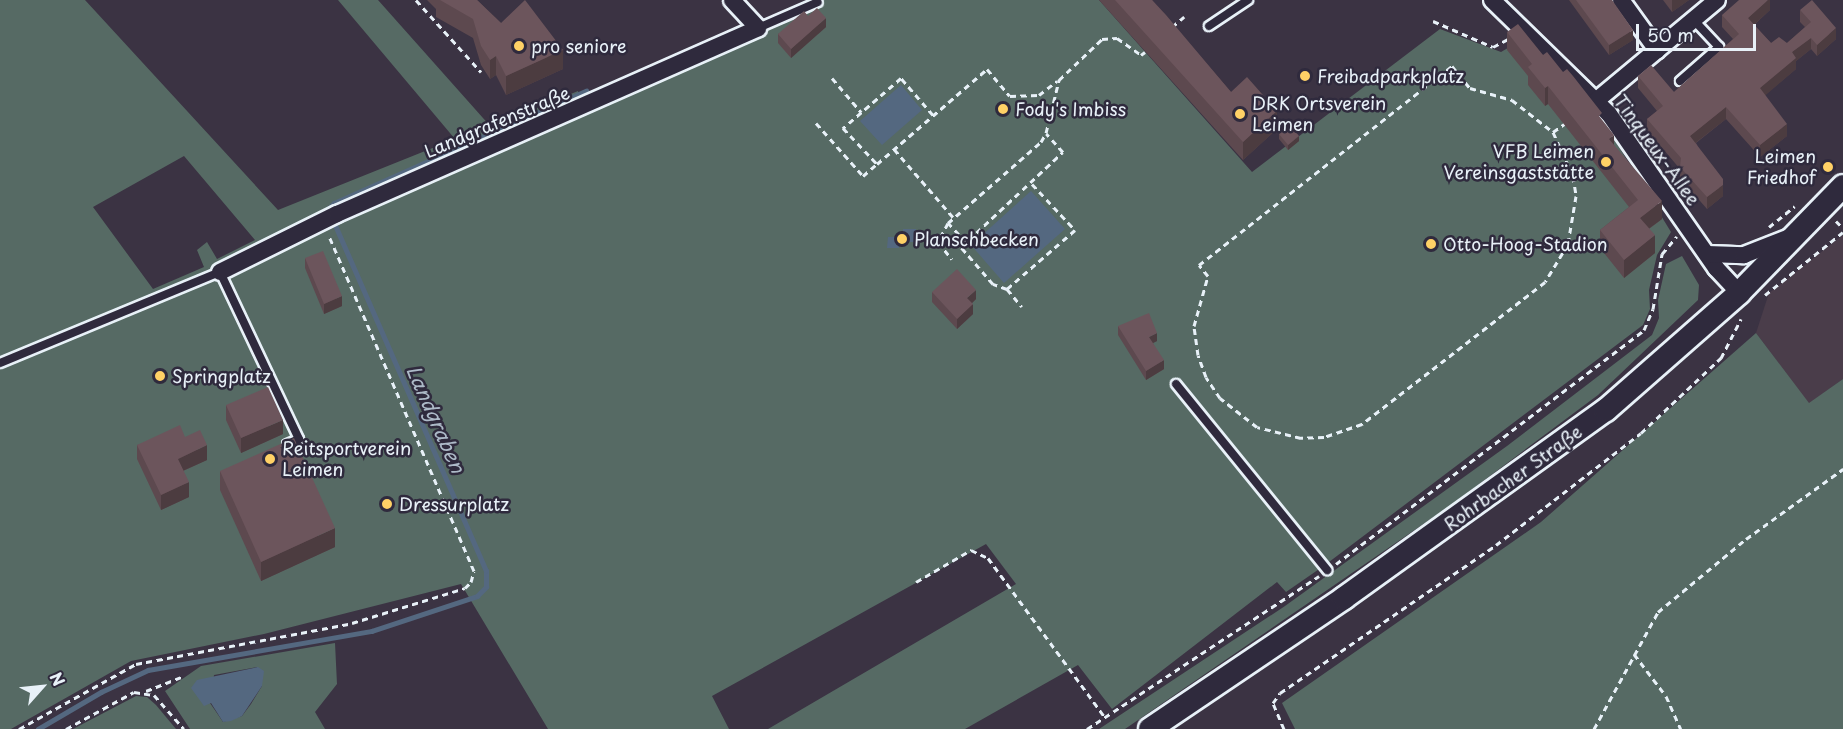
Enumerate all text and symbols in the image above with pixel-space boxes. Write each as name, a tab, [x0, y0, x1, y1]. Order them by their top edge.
scale bar	[1639, 12, 1759, 50]
text: 50 m	[1647, 21, 1694, 48]
place label: pro seniore	[531, 35, 627, 57]
marker: pro seniore	[512, 39, 526, 53]
place label: Freibadparkplatz	[1317, 65, 1464, 87]
marker: Freibadparkplatz	[1298, 69, 1312, 83]
street label: Landgrafenstraße	[421, 82, 573, 162]
street label: Tinqueux-Allee	[1610, 91, 1704, 209]
place label: DRK Ortsverein Leimen	[1252, 93, 1388, 136]
place label: Fody's Imbiss	[1015, 98, 1125, 120]
marker: Fody's Imbiss	[996, 102, 1010, 116]
marker: DRK Ortsverein Leimen	[1233, 107, 1247, 121]
place label: VFB Leimen Vereinsgaststätte	[1444, 141, 1594, 184]
place label: Leimen Friedhof	[1747, 146, 1816, 188]
marker: VFB Leimen Vereinsgaststätte	[1599, 155, 1613, 169]
marker: Leimen Friedhof	[1821, 160, 1835, 174]
place label: Planschbecken	[914, 228, 1039, 250]
marker: Planschbecken	[895, 232, 909, 246]
place label: Otto-Hoog-Stadion	[1443, 233, 1608, 255]
marker: Otto-Hoog-Stadion	[1424, 237, 1438, 251]
water label: Landgraben	[402, 362, 470, 476]
place label: Springplatz	[172, 365, 271, 387]
marker: Springplatz	[153, 369, 167, 383]
street label: Rohrbacher Straße	[1440, 421, 1586, 535]
place label: Reitsportverein Leimen	[282, 438, 411, 480]
marker: Reitsportverein Leimen	[263, 452, 277, 466]
place label: Dressurplatz	[399, 493, 509, 515]
marker: Dressurplatz	[380, 497, 394, 511]
north arrow	[12, 657, 72, 717]
text: N	[44, 668, 72, 690]

